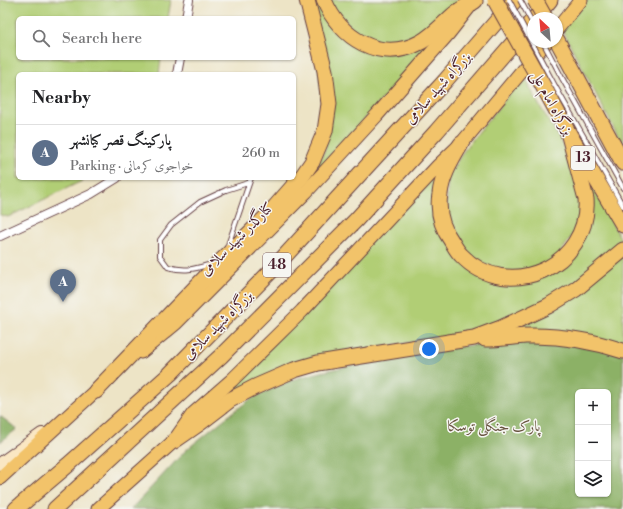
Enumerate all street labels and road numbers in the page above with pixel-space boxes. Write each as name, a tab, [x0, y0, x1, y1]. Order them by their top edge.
street label: بزرگراه شهید سلامی	[400, 47, 476, 128]
street label: بزرگراه امام علی	[524, 67, 579, 141]
road number: 13	[571, 146, 595, 170]
street label: کنارگذر شهید سلامی	[195, 197, 278, 280]
road number: 48	[263, 253, 291, 277]
street label: بزرگراه شهید سلامی	[178, 285, 257, 364]

